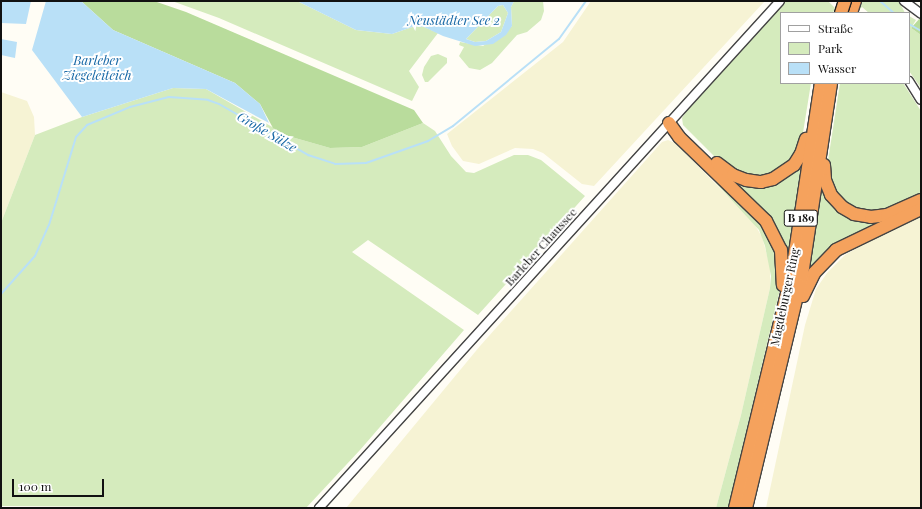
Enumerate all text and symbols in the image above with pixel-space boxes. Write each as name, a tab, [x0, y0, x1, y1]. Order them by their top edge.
water label: Neustädter See 2	[408, 12, 500, 28]
legend	[780, 12, 910, 84]
text: Straße	[818, 20, 853, 36]
text: Park	[818, 40, 843, 56]
water label: Barleber Ziegeleiteich	[62, 53, 132, 84]
text: Wasser	[818, 60, 856, 76]
water label: Große Sülze	[234, 109, 300, 155]
street label: Barleber Chaussee	[502, 205, 580, 289]
road number: B 189	[783, 209, 819, 227]
street label: Magdeburger Ring	[768, 247, 802, 347]
scale bar	[14, 471, 106, 497]
text: 100 m	[19, 478, 51, 494]

